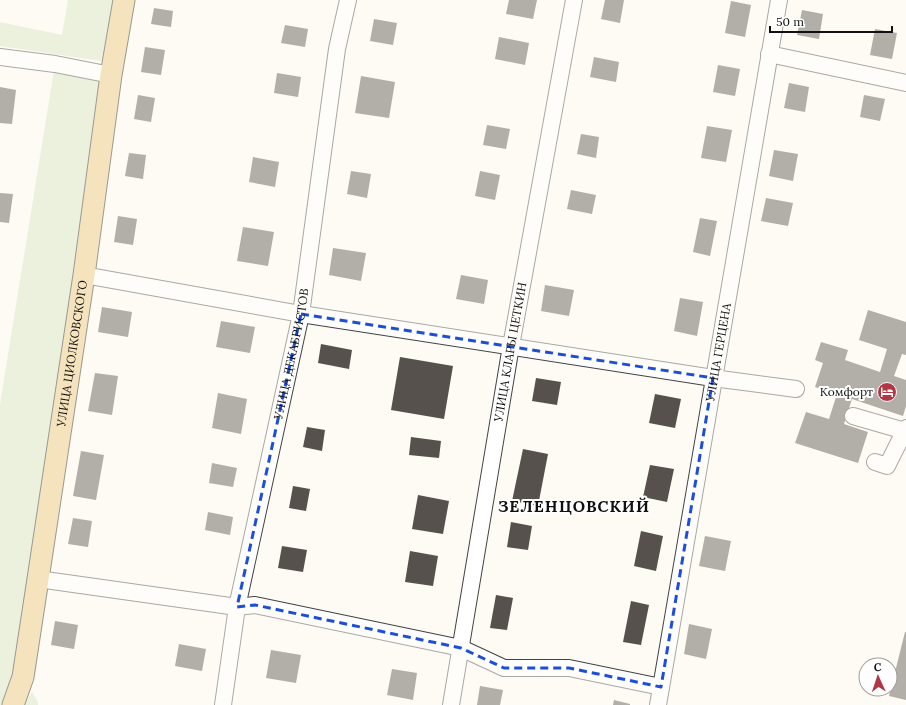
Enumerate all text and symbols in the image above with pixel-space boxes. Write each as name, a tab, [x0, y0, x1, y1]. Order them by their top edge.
scale bar	[770, 8, 892, 34]
text: 50 m	[776, 14, 804, 29]
street label: УЛИЦА ЦИОЛКОВСКОГО	[53, 279, 90, 429]
street label: УЛИЦА КЛАРЫ ЦЕТКИН	[490, 281, 529, 424]
street label: УЛИЦА ДЕКАБРИСТОВ	[270, 287, 311, 422]
street label: УЛИЦА ГЕРЦЕНА	[702, 301, 734, 403]
hotel icon: Комфорт	[876, 381, 898, 403]
place label: Комфорт	[820, 384, 873, 399]
district label: ЗЕЛЕНЦОВСКИЙ	[498, 496, 650, 516]
north arrow	[858, 657, 898, 697]
text: С	[873, 660, 882, 674]

